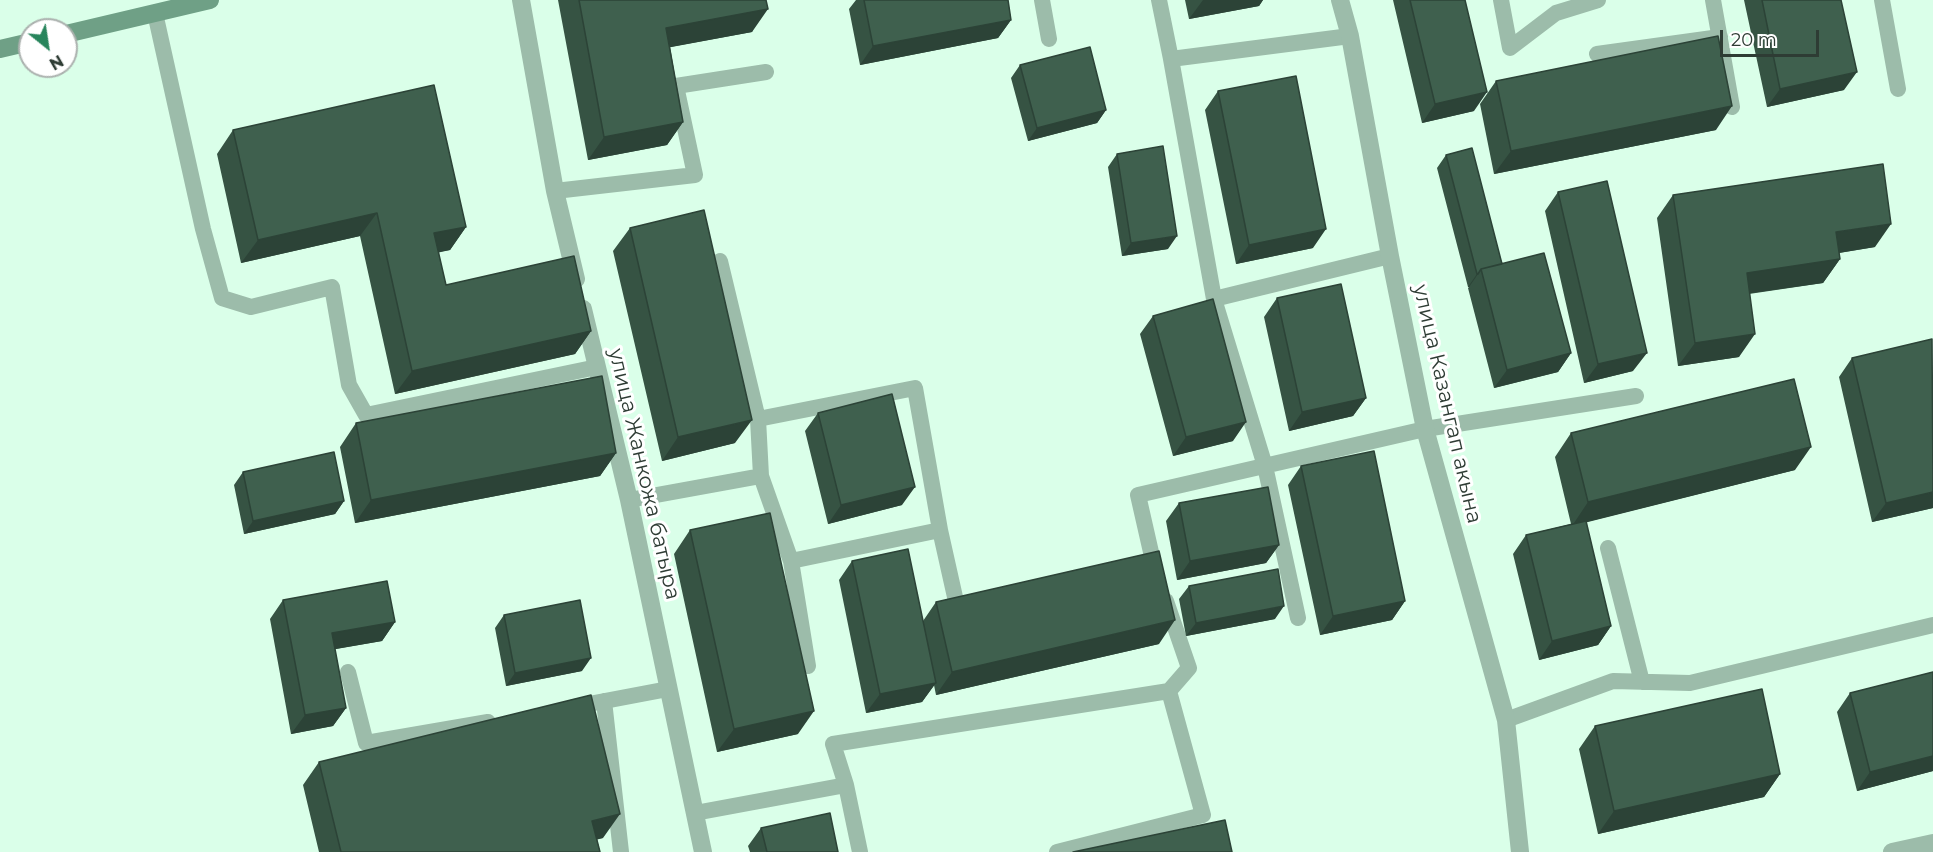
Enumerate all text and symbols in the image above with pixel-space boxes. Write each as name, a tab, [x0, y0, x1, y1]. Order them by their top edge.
north arrow	[18, 18, 78, 78]
scale bar	[1723, 18, 1822, 56]
text: 20 m	[1731, 29, 1777, 51]
text: N	[46, 51, 67, 74]
street label: улица Казангап акына	[1407, 282, 1487, 526]
street label: улица Жанкожа батыра	[603, 346, 685, 602]

